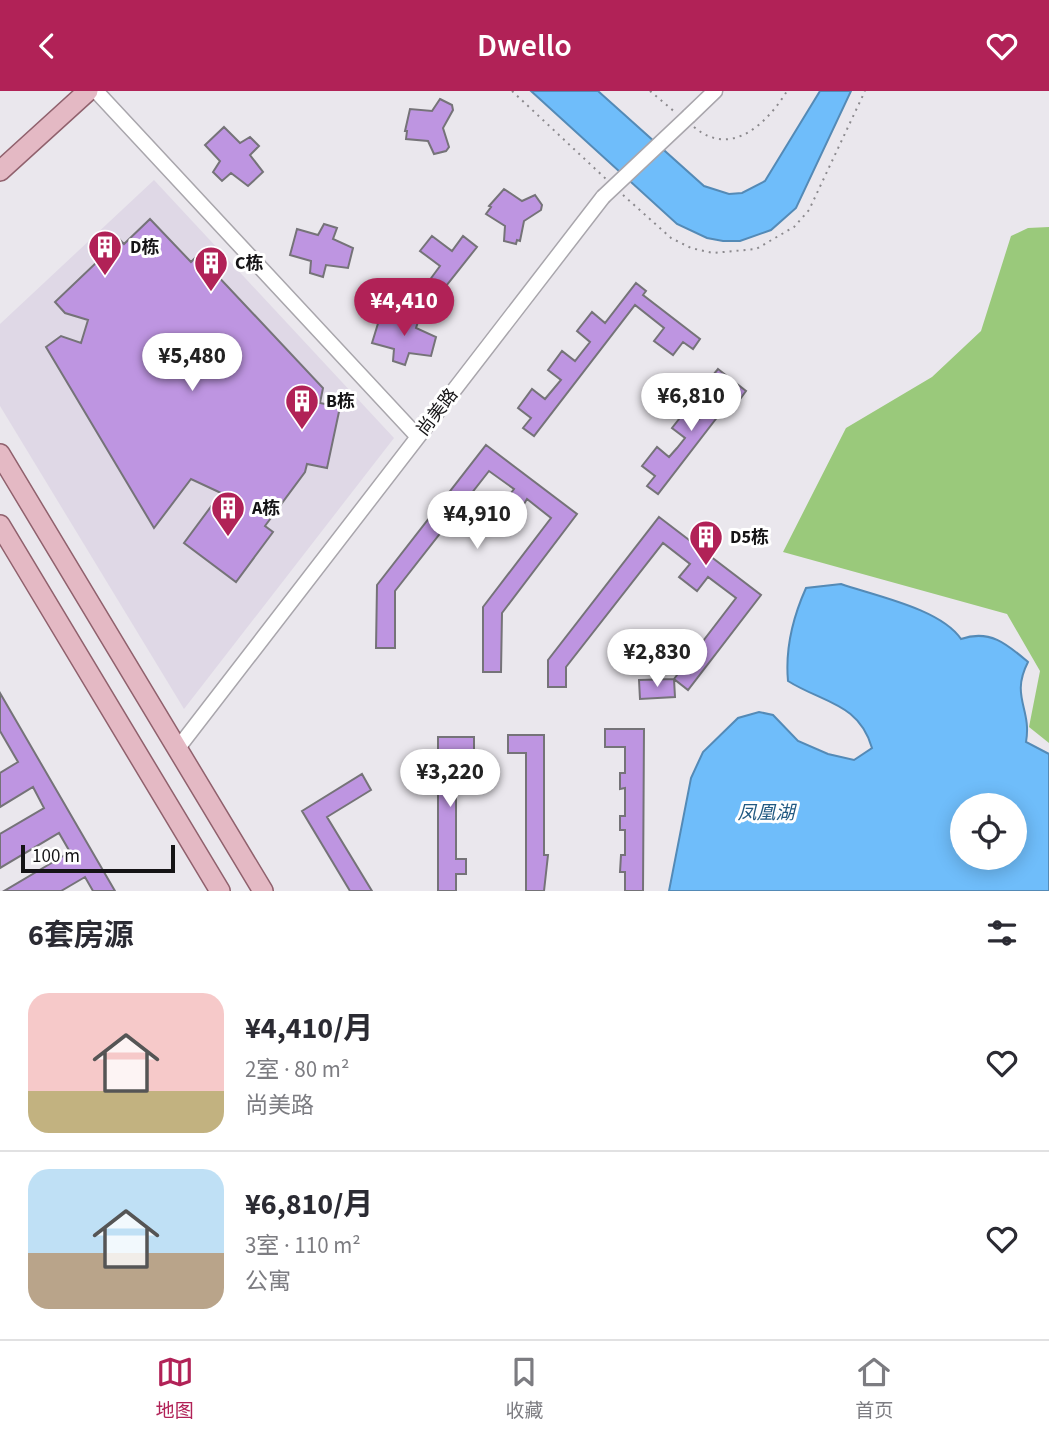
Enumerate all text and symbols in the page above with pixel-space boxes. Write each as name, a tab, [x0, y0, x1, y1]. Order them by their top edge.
text: Dwello	[477, 23, 572, 69]
icon: back	[28, 27, 66, 65]
icon: heart	[983, 27, 1021, 65]
building icon: D栋	[86, 228, 124, 277]
place label: D栋	[130, 235, 159, 260]
building icon: C栋	[192, 244, 230, 293]
place label: C栋	[235, 251, 263, 276]
pin: ¥4,410	[347, 279, 461, 338]
text: ¥4,410	[370, 284, 438, 317]
pin: ¥5,480	[135, 334, 249, 393]
text: ¥5,480	[158, 339, 226, 372]
pin: ¥6,810	[634, 373, 748, 433]
text: ¥6,810	[657, 379, 725, 412]
building icon: B栋	[283, 382, 321, 431]
street label: 尚美路	[411, 383, 464, 441]
place label: B栋	[326, 389, 355, 414]
building icon: A栋	[209, 489, 247, 538]
pin: ¥4,910	[420, 491, 534, 551]
place label: A栋	[251, 496, 280, 521]
text: ¥4,910	[443, 497, 511, 530]
building icon: D5栋	[687, 518, 725, 567]
place label: D5栋	[730, 525, 769, 550]
pin: ¥2,830	[600, 629, 714, 689]
text: ¥2,830	[623, 635, 691, 668]
pin: ¥3,220	[393, 749, 507, 809]
text: ¥3,220	[416, 755, 484, 788]
map controls	[950, 793, 1027, 870]
button: locate	[950, 793, 1027, 870]
water label: 凤凰湖	[737, 800, 797, 827]
scale bar	[21, 842, 175, 874]
text: 100 m	[32, 843, 80, 870]
text: 6套房源	[28, 914, 134, 957]
icon: filters	[983, 914, 1021, 952]
text: ¥4,410/月	[245, 1007, 373, 1050]
icon: home	[84, 1021, 168, 1105]
icon: heart	[983, 1044, 1021, 1082]
text: 2室 · 80 m²	[245, 1053, 349, 1086]
text: 尚美路	[245, 1089, 314, 1122]
text: ¥6,810/月	[245, 1183, 373, 1226]
icon: home	[84, 1197, 168, 1281]
icon: heart	[983, 1220, 1021, 1258]
text: 3室 · 110 m²	[245, 1229, 361, 1262]
text: 公寓	[245, 1265, 291, 1298]
tab: 地图	[156, 1353, 194, 1425]
tab: 收藏	[505, 1353, 543, 1425]
tab: 首页	[855, 1353, 893, 1425]

